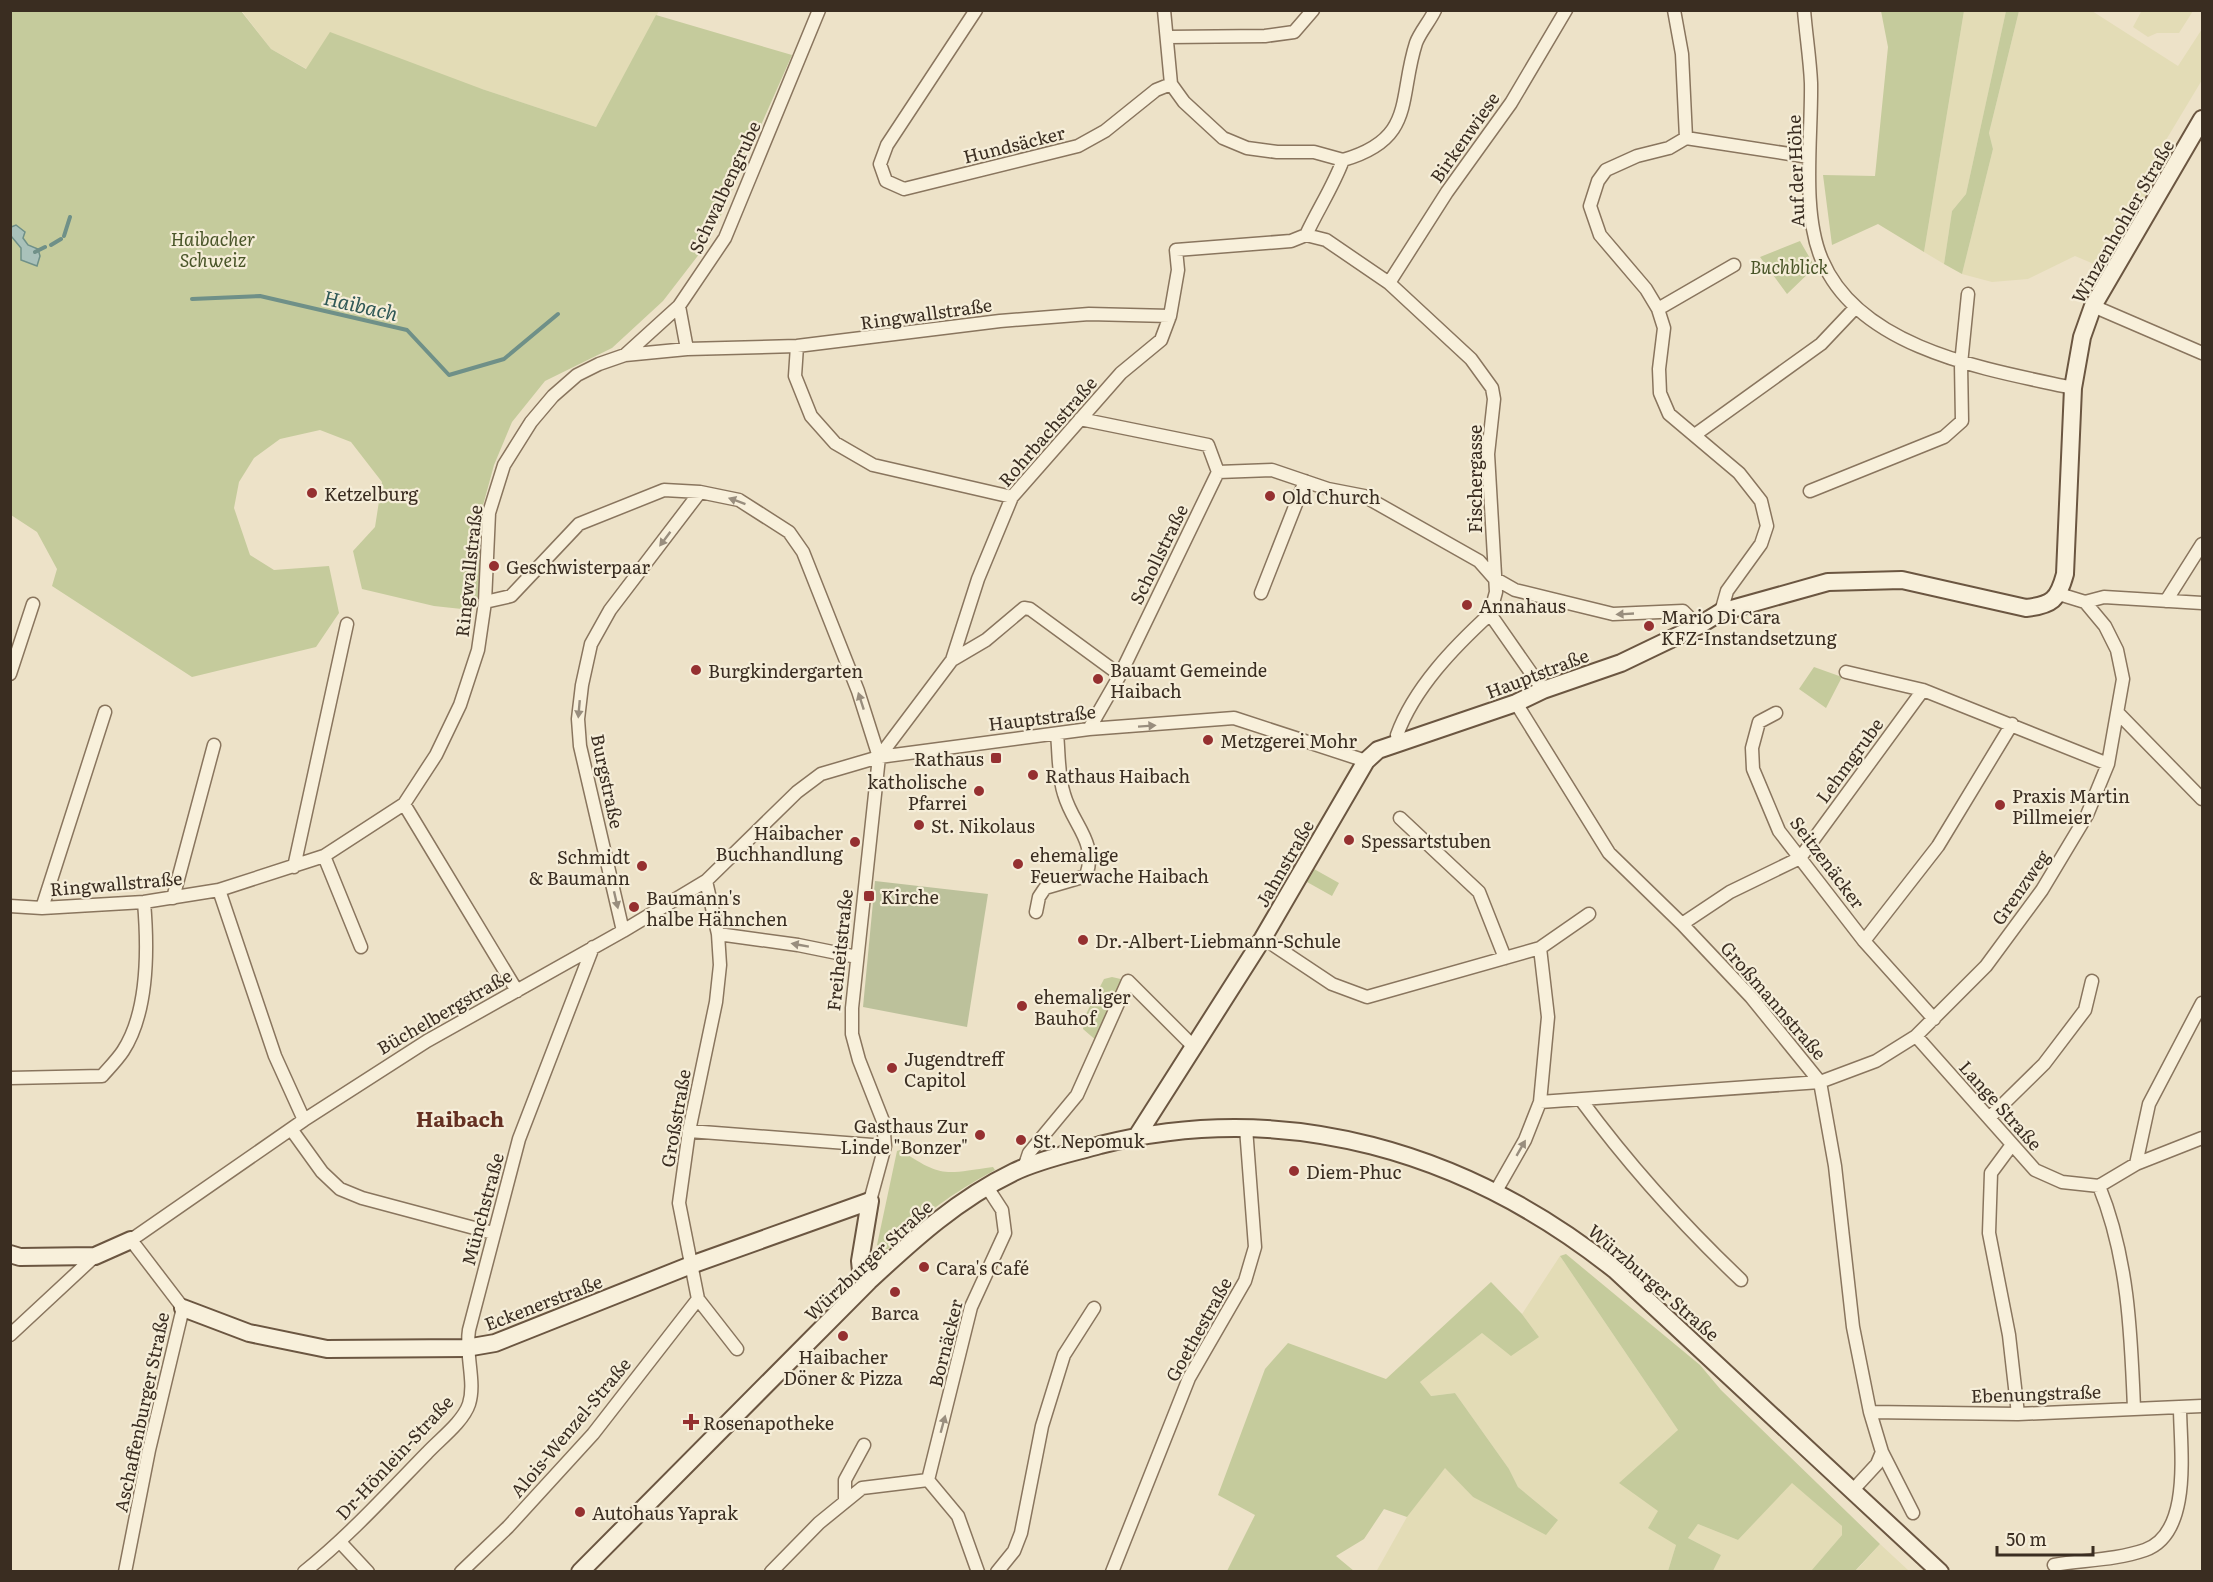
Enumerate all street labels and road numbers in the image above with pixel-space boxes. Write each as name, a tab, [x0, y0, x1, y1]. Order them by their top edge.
street label: Birkenwiese	[1423, 86, 1505, 188]
street label: Auf der Höhe	[1780, 114, 1810, 228]
street label: Schwalbengrube	[681, 116, 767, 258]
street label: Hundsäcker	[960, 118, 1068, 170]
street label: Winzenhohler Straße	[2064, 134, 2180, 308]
street label: Ringwallstraße	[858, 290, 994, 336]
street label: Rohrbachstraße	[991, 370, 1103, 492]
street label: Fischergasse	[1461, 425, 1488, 533]
street label: Schollstraße	[1122, 499, 1194, 609]
street label: Ringwallstraße	[448, 504, 488, 638]
street label: Hauptstraße	[1482, 641, 1592, 705]
street label: Hauptstraße	[987, 697, 1097, 737]
street label: Lehmgrube	[1809, 712, 1889, 808]
street label: Burgstraße	[585, 731, 631, 831]
street label: Seitzenäcker	[1784, 810, 1872, 914]
street label: Jahnstraße	[1248, 814, 1320, 912]
street label: Grenzweg	[1984, 843, 2056, 930]
street label: Ringwallstraße	[49, 864, 183, 902]
street label: Freiheitstraße	[819, 888, 859, 1012]
street label: Großmannstraße	[1715, 935, 1833, 1065]
street label: Büchelbergstraße	[371, 961, 517, 1061]
street label: Lange Straße	[1953, 1054, 2049, 1156]
street label: Großstraße	[653, 1067, 697, 1169]
street label: Münchstraße	[454, 1150, 510, 1268]
street label: Würzburger Straße	[798, 1193, 938, 1327]
street label: Würzburger Straße	[1582, 1217, 1726, 1347]
street label: Eckenerstraße	[480, 1267, 606, 1337]
street label: Goethestraße	[1158, 1272, 1238, 1386]
street label: Bornäcker	[921, 1296, 969, 1390]
street label: Aschaffenburger Straße	[107, 1309, 175, 1515]
street label: Alois-Wenzel-Straße	[503, 1351, 637, 1503]
street label: Ebenungstraße	[1970, 1377, 2102, 1409]
street label: Dr-Hönlein-Straße	[329, 1389, 459, 1525]

